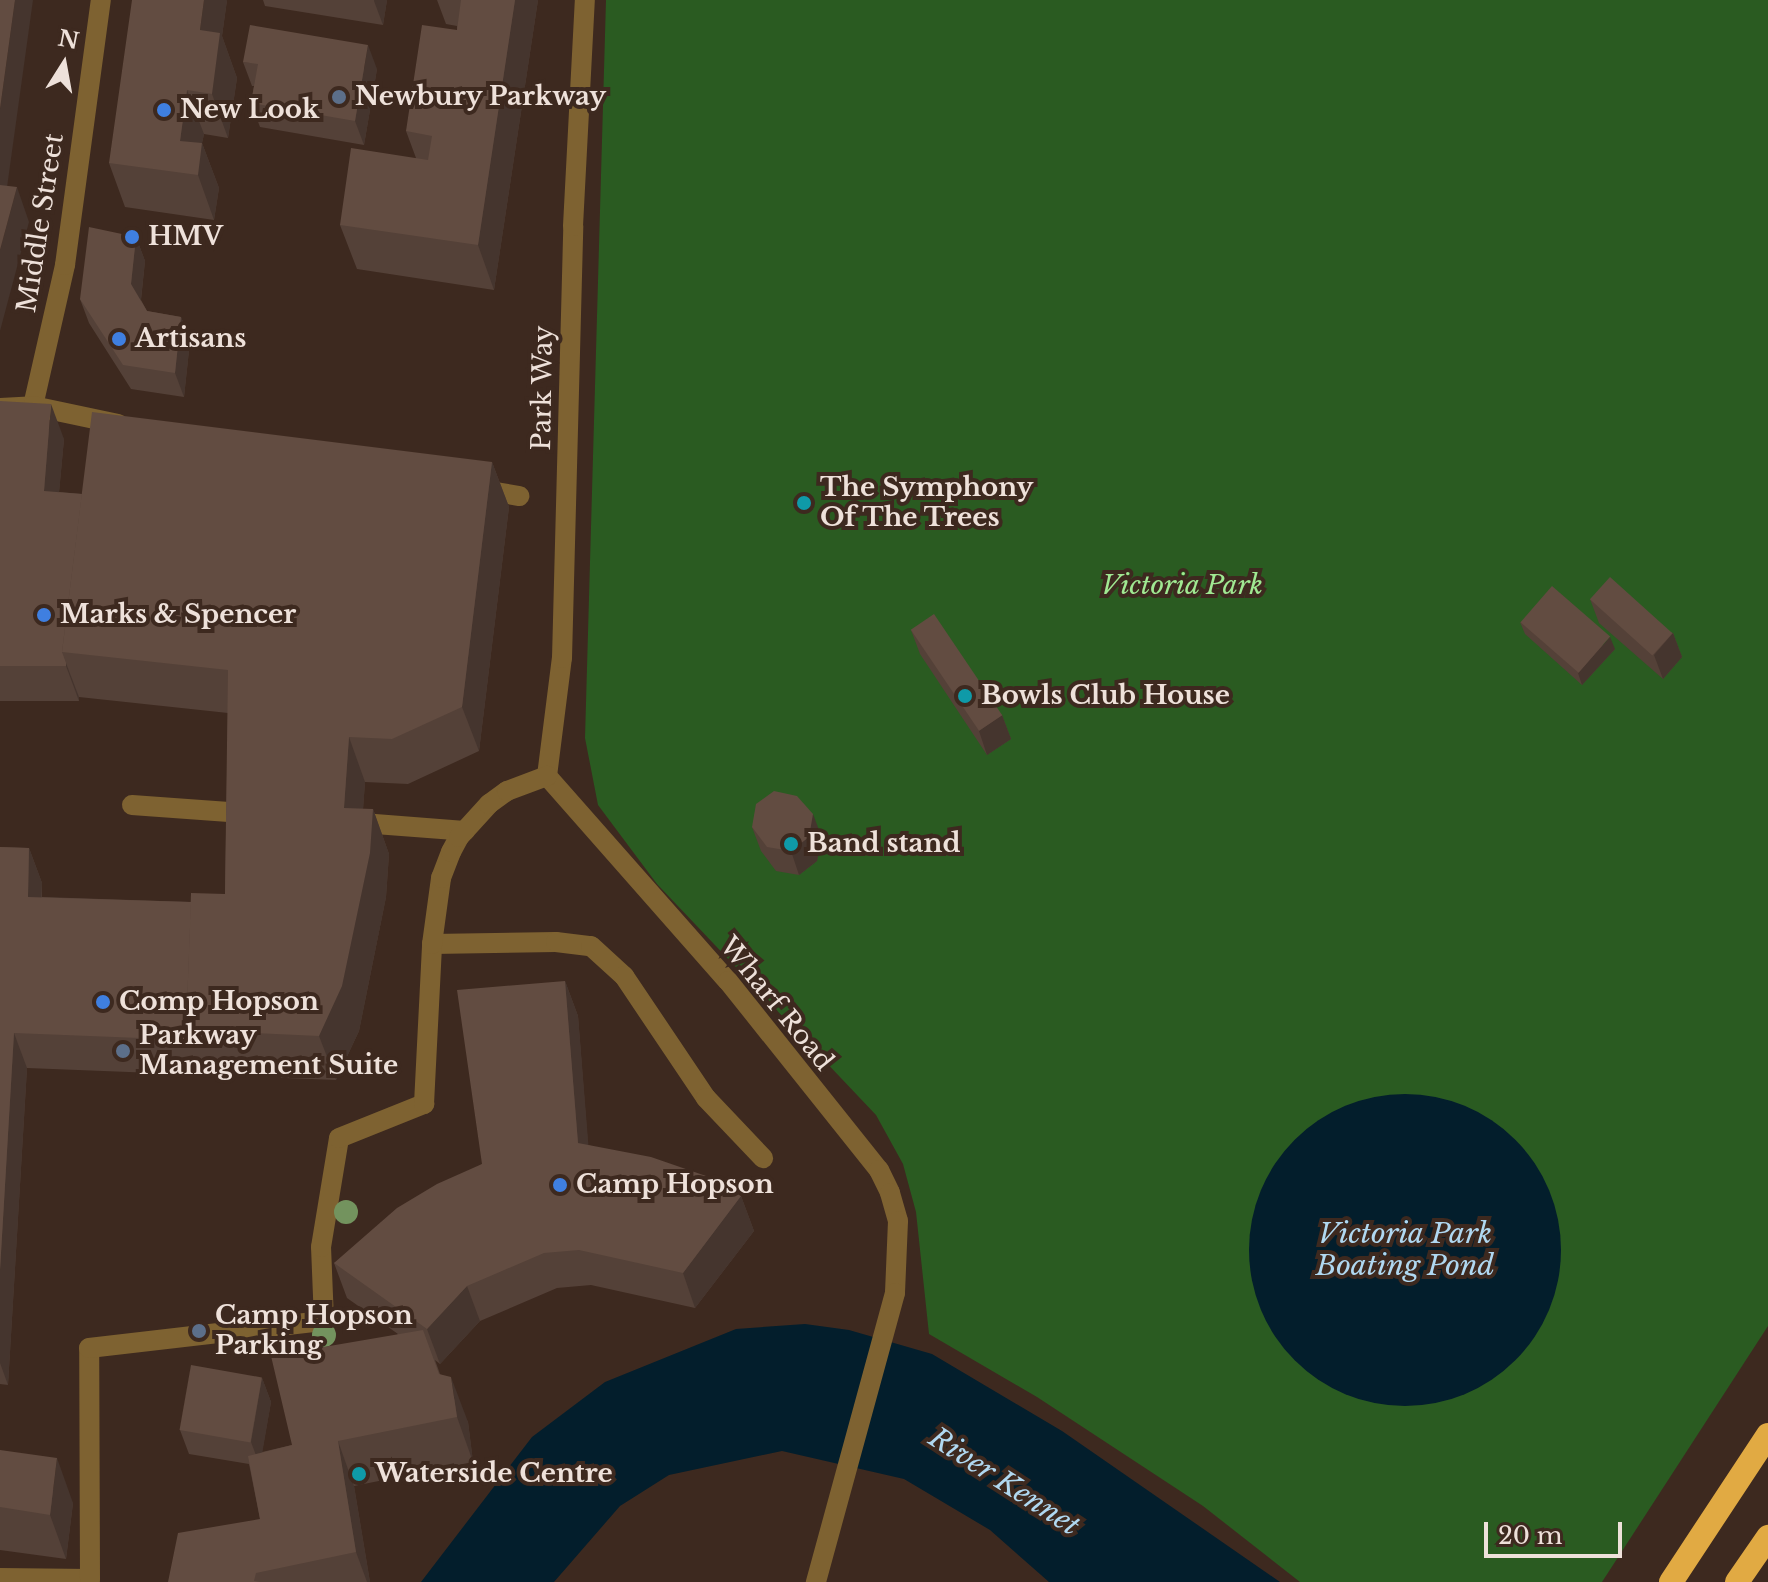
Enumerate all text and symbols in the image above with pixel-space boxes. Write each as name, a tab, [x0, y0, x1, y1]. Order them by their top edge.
north arrow	[24, 24, 104, 104]
text: N	[56, 25, 81, 55]
place label: Newbury Parkway	[355, 81, 607, 113]
marker: Newbury Parkway	[330, 88, 348, 106]
place label: New Look	[180, 94, 320, 126]
marker: New Look	[155, 101, 173, 119]
street label: Middle Street	[11, 131, 71, 315]
place label: HMV	[148, 221, 223, 253]
marker: HMV	[123, 228, 141, 246]
place label: Artisans	[135, 323, 246, 355]
street label: Park Way	[526, 324, 560, 452]
marker: Artisans	[110, 330, 128, 348]
place label: The Symphony Of The Trees	[820, 472, 1033, 534]
marker: The Symphony Of The Trees	[795, 494, 813, 512]
park label: Victoria Park	[1101, 570, 1263, 602]
place label: Marks & Spencer	[60, 599, 296, 631]
marker: Marks & Spencer	[35, 606, 53, 624]
place label: Bowls Club House	[981, 680, 1230, 712]
marker: Bowls Club House	[956, 687, 974, 705]
place label: Band stand	[807, 828, 960, 860]
marker: Band stand	[782, 835, 800, 853]
street label: Wharf Road	[713, 931, 839, 1077]
place label: Comp Hopson	[119, 986, 319, 1018]
marker: Comp Hopson	[94, 993, 112, 1011]
place label: Parkway Management Suite	[139, 1020, 398, 1082]
marker: Parkway Management Suite	[114, 1042, 132, 1060]
place label: Camp Hopson	[576, 1169, 774, 1201]
marker: Camp Hopson	[551, 1176, 569, 1194]
water label: Victoria Park Boating Pond	[1316, 1217, 1494, 1283]
place label: Camp Hopson Parking	[215, 1300, 413, 1362]
marker: Camp Hopson Parking	[190, 1322, 208, 1340]
water label: River Kennet	[922, 1421, 1086, 1543]
place label: Waterside Centre	[375, 1458, 613, 1490]
marker: Waterside Centre	[350, 1465, 368, 1483]
scale bar	[1488, 1506, 1626, 1556]
text: 20 m	[1498, 1521, 1563, 1550]

